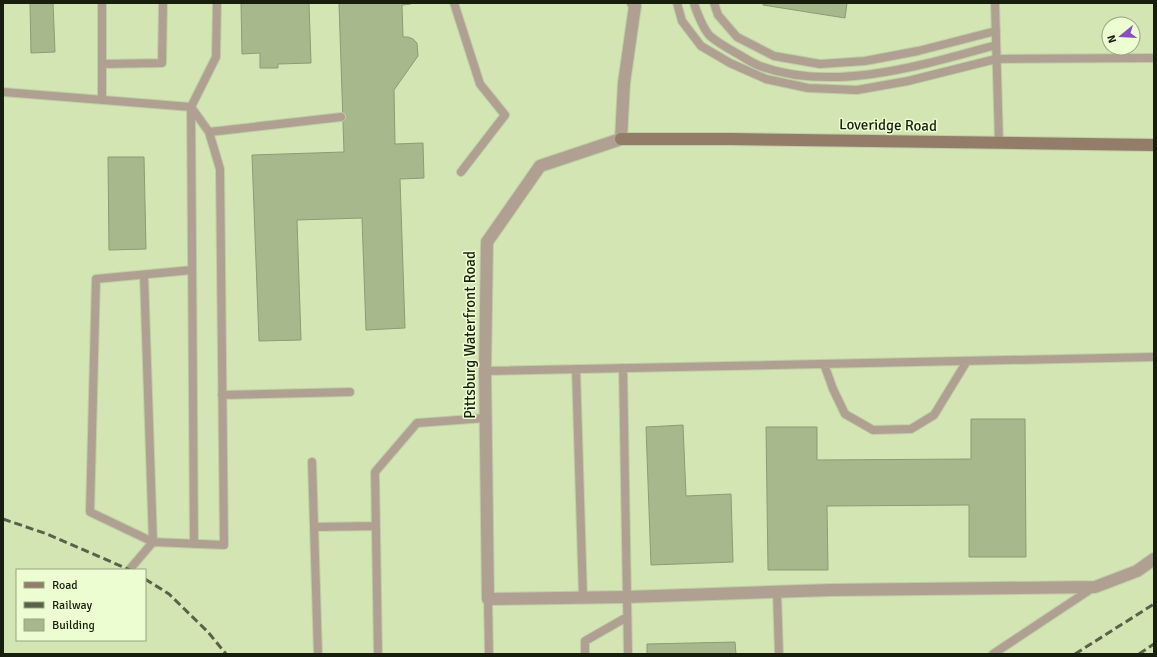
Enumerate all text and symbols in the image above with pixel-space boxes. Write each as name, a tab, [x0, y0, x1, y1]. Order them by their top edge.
north arrow	[1101, 16, 1141, 56]
text: N	[1105, 33, 1119, 45]
street label: Loveridge Road	[839, 115, 937, 135]
street label: Pittsburg Waterfront Road	[461, 251, 479, 419]
legend	[16, 569, 146, 641]
text: Road	[52, 578, 78, 593]
text: Railway	[52, 598, 92, 613]
text: Building	[52, 618, 95, 633]

